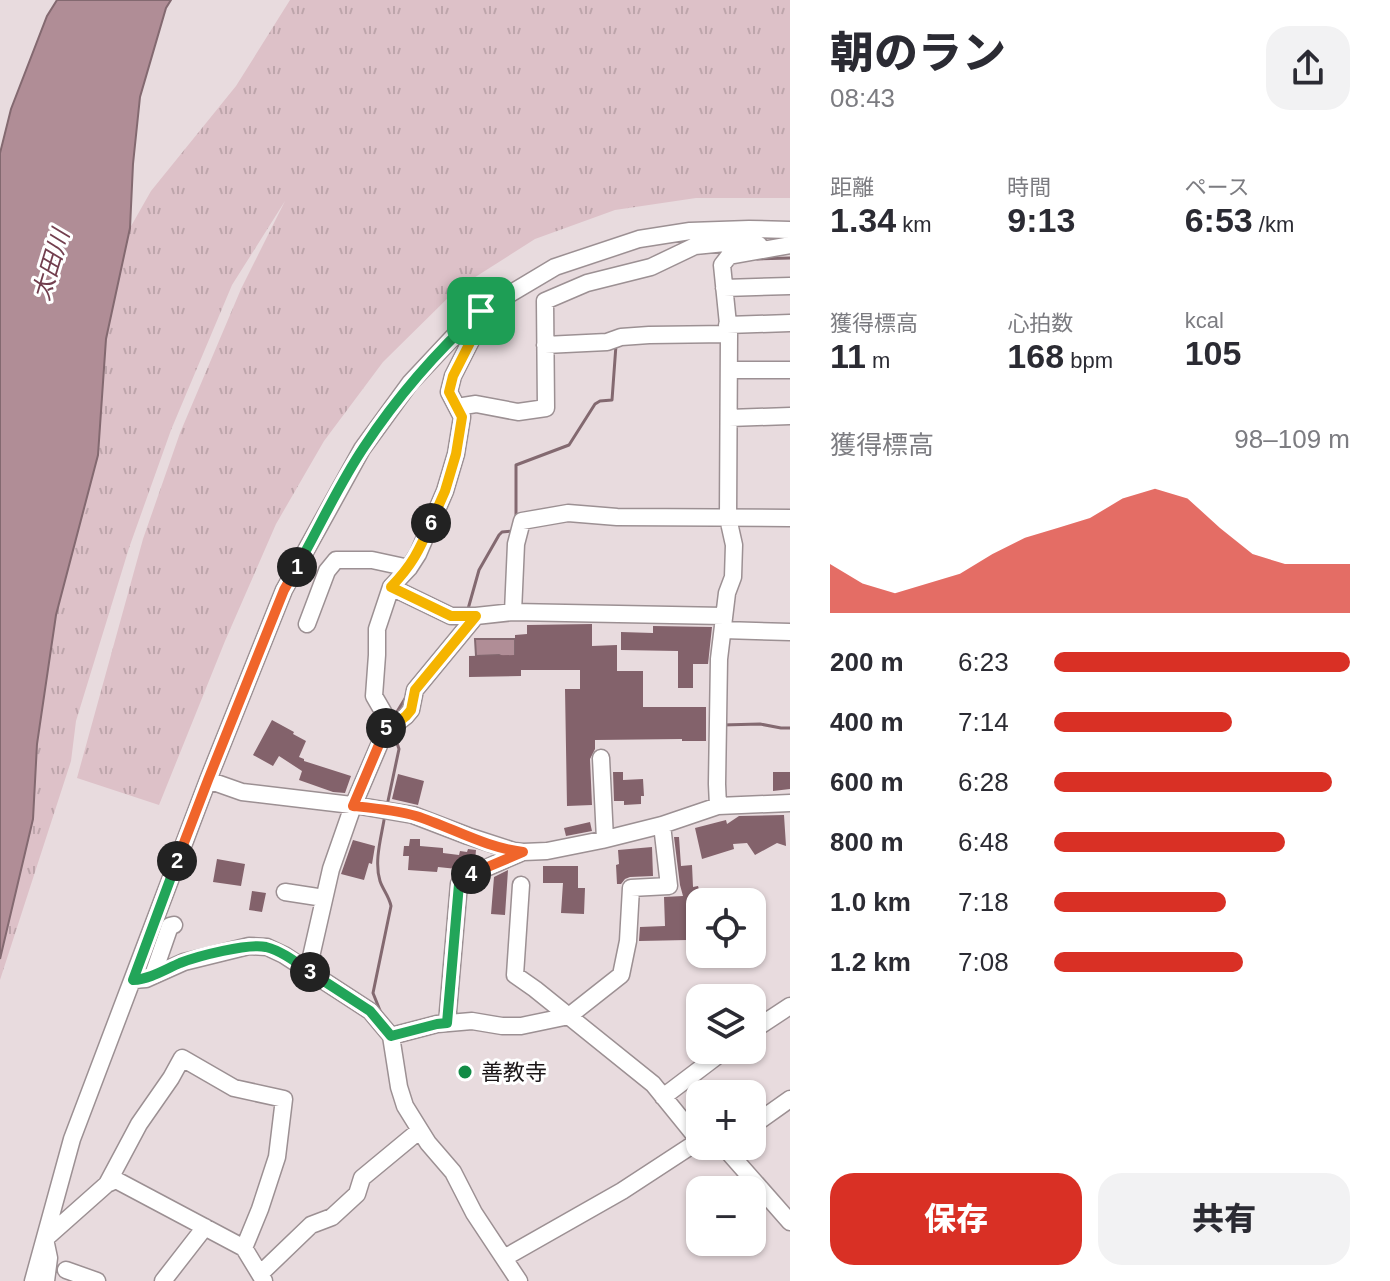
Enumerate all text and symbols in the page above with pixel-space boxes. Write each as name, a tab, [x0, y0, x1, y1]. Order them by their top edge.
button: share	[1266, 26, 1350, 110]
text: 朝のラン	[830, 28, 1006, 77]
text: 08:43	[830, 83, 895, 113]
text: 距離	[830, 175, 874, 200]
text: 時間	[1007, 175, 1051, 200]
text: ペース	[1185, 175, 1250, 200]
text: 1.34	[830, 201, 896, 239]
text: 9:13	[1007, 201, 1075, 239]
text: 6:53	[1185, 201, 1253, 239]
text: km	[896, 212, 932, 237]
text: /km	[1253, 212, 1294, 237]
water label: 太田川	[27, 224, 75, 303]
pin	[447, 277, 515, 345]
icon: arrive	[459, 289, 503, 333]
text: kcal	[1185, 308, 1224, 333]
text: 獲得標高	[830, 311, 918, 336]
text: 心拍数	[1007, 311, 1073, 336]
text: 105	[1185, 334, 1241, 372]
text: 11	[830, 337, 866, 375]
text: 168	[1007, 337, 1064, 375]
text: m	[866, 348, 890, 373]
text: bpm	[1064, 348, 1113, 373]
text: 98–109 m	[1234, 424, 1350, 454]
text: 獲得標高	[830, 430, 934, 460]
pin: 6	[411, 503, 451, 543]
text: 6	[425, 510, 437, 535]
pin: 1	[277, 547, 317, 587]
text: 1	[291, 554, 303, 579]
text: 200 m	[830, 647, 904, 677]
text: 6:23	[958, 647, 1009, 677]
text: 400 m	[830, 707, 904, 737]
text: 7:14	[958, 707, 1009, 737]
pin: 5	[366, 708, 406, 748]
text: 5	[380, 715, 392, 740]
text: 600 m	[830, 767, 904, 797]
text: 6:28	[958, 767, 1009, 797]
text: 800 m	[830, 827, 904, 857]
text: 6:48	[958, 827, 1009, 857]
pin: 2	[157, 841, 197, 881]
text: 2	[171, 848, 183, 873]
pin: 4	[451, 854, 491, 894]
text: 4	[465, 861, 477, 886]
text: 1.0 km	[830, 887, 911, 917]
text: 7:18	[958, 887, 1009, 917]
map controls	[686, 888, 766, 1256]
button: locate	[686, 888, 766, 968]
text: 1.2 km	[830, 947, 911, 977]
text: 7:08	[958, 947, 1009, 977]
pin: 3	[290, 952, 330, 992]
text: 3	[304, 959, 316, 984]
button: layers	[686, 984, 766, 1064]
place label: 善教寺	[481, 1060, 547, 1085]
marker: 善教寺	[456, 1063, 474, 1081]
button: +	[686, 1080, 766, 1160]
button: 保存	[830, 1173, 1082, 1265]
button: 共有	[1098, 1173, 1350, 1265]
button: −	[686, 1176, 766, 1256]

